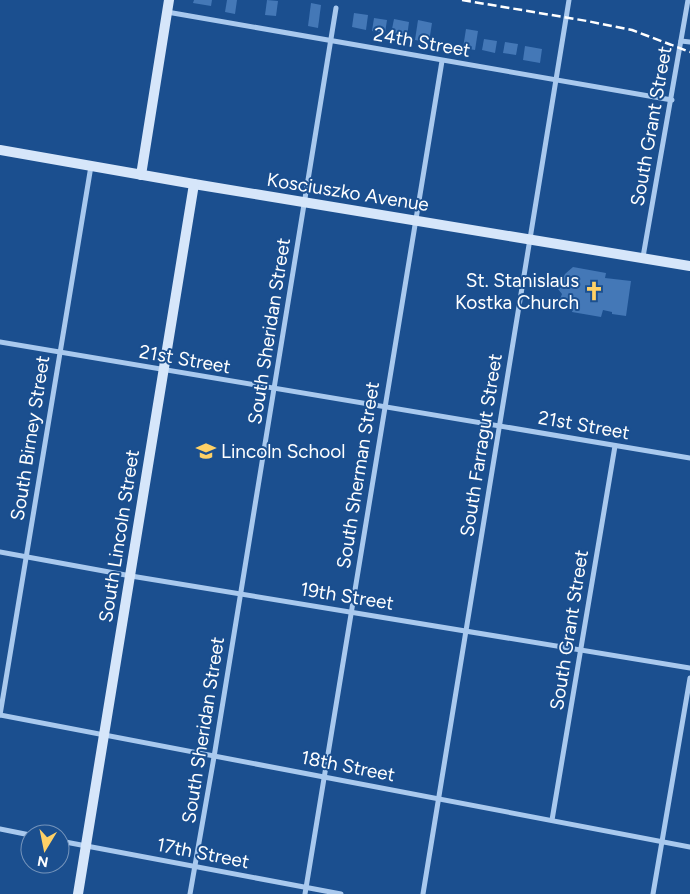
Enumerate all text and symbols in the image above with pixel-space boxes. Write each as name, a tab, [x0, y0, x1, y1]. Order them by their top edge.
street label: 24th Street	[372, 22, 472, 62]
street label: South Grant Street	[626, 44, 676, 208]
street label: Kosciuszko Avenue	[265, 168, 431, 216]
street label: South Sheridan Street	[243, 236, 295, 426]
place label: St. Stanislaus Kostka Church	[455, 269, 579, 314]
church icon: St. Stanislaus Kostka Church	[583, 280, 605, 302]
street label: 21st Street	[138, 340, 232, 378]
street label: South Farragut Street	[455, 352, 507, 538]
street label: South Birney Street	[6, 354, 54, 522]
street label: South Sherman Street	[332, 380, 384, 570]
street label: 21st Street	[537, 406, 631, 444]
school or university icon: Lincoln School	[195, 440, 217, 462]
place label: Lincoln School	[221, 440, 345, 463]
street label: South Lincoln Street	[94, 448, 144, 624]
street label: South Grant Street	[545, 548, 593, 712]
street label: 19th Street	[299, 577, 395, 615]
street label: South Sheridan Street	[177, 635, 229, 825]
street label: 18th Street	[299, 746, 397, 786]
north arrow	[20, 824, 70, 874]
street label: 17th Street	[155, 833, 251, 873]
text: N	[36, 852, 50, 871]

